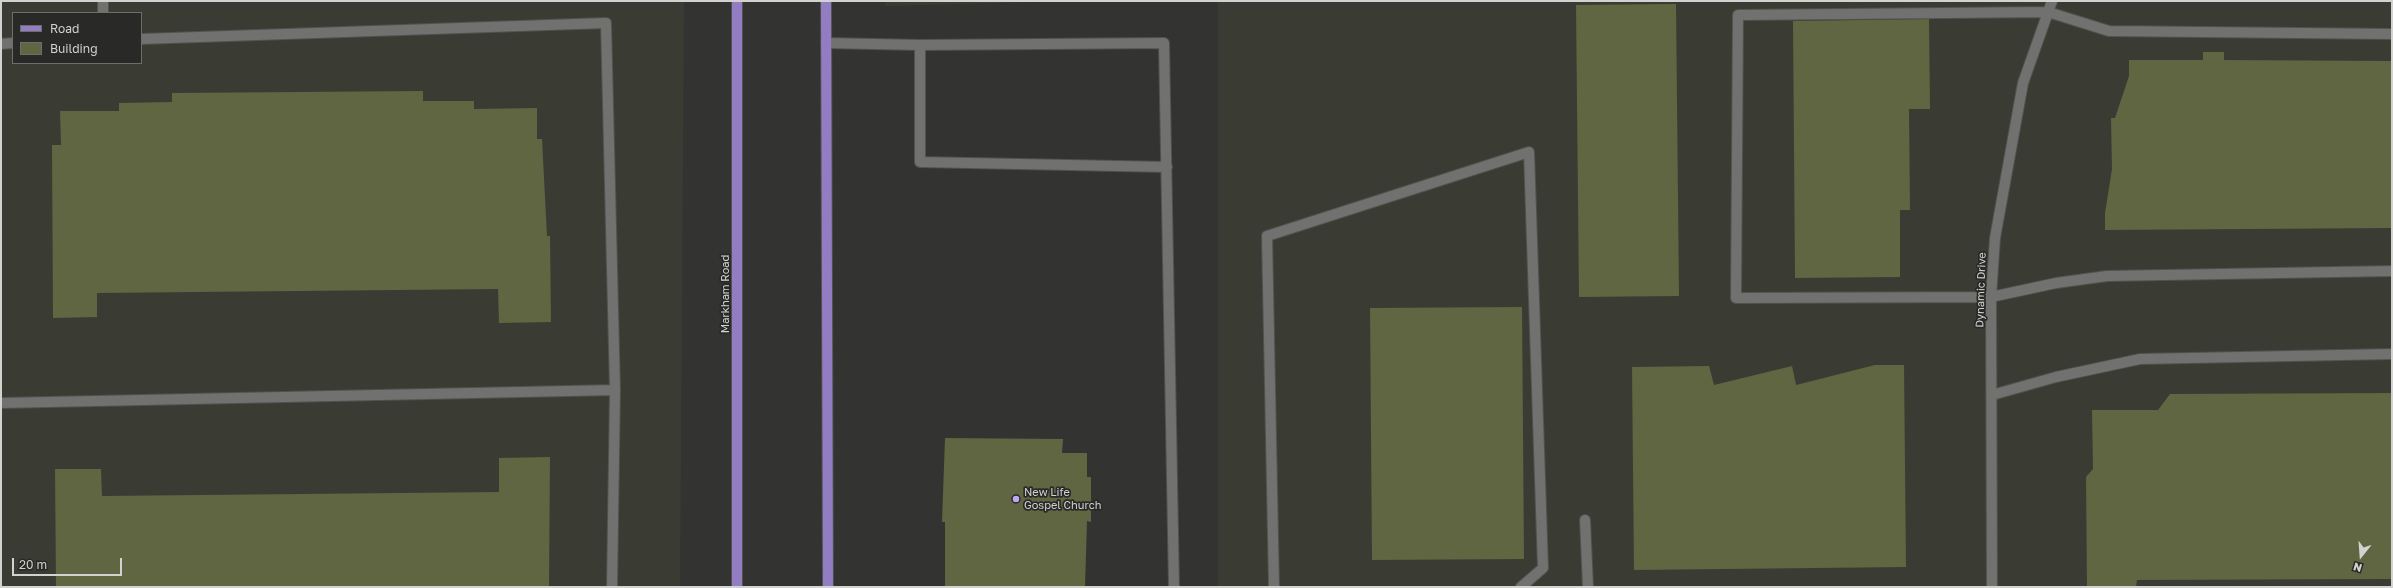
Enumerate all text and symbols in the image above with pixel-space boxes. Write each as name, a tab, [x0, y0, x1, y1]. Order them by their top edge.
legend	[12, 12, 142, 64]
text: Road	[50, 21, 79, 36]
text: Building	[50, 41, 98, 56]
street label: Dynamic Drive	[1973, 252, 1989, 328]
street label: Markham Road	[719, 255, 733, 333]
place label: New Life Gospel Church	[1024, 486, 1101, 512]
marker: New Life Gospel Church	[1011, 494, 1021, 504]
north arrow	[2341, 536, 2381, 576]
scale bar	[14, 550, 124, 576]
text: 20 m	[19, 557, 47, 572]
text: N	[2351, 561, 2363, 575]

